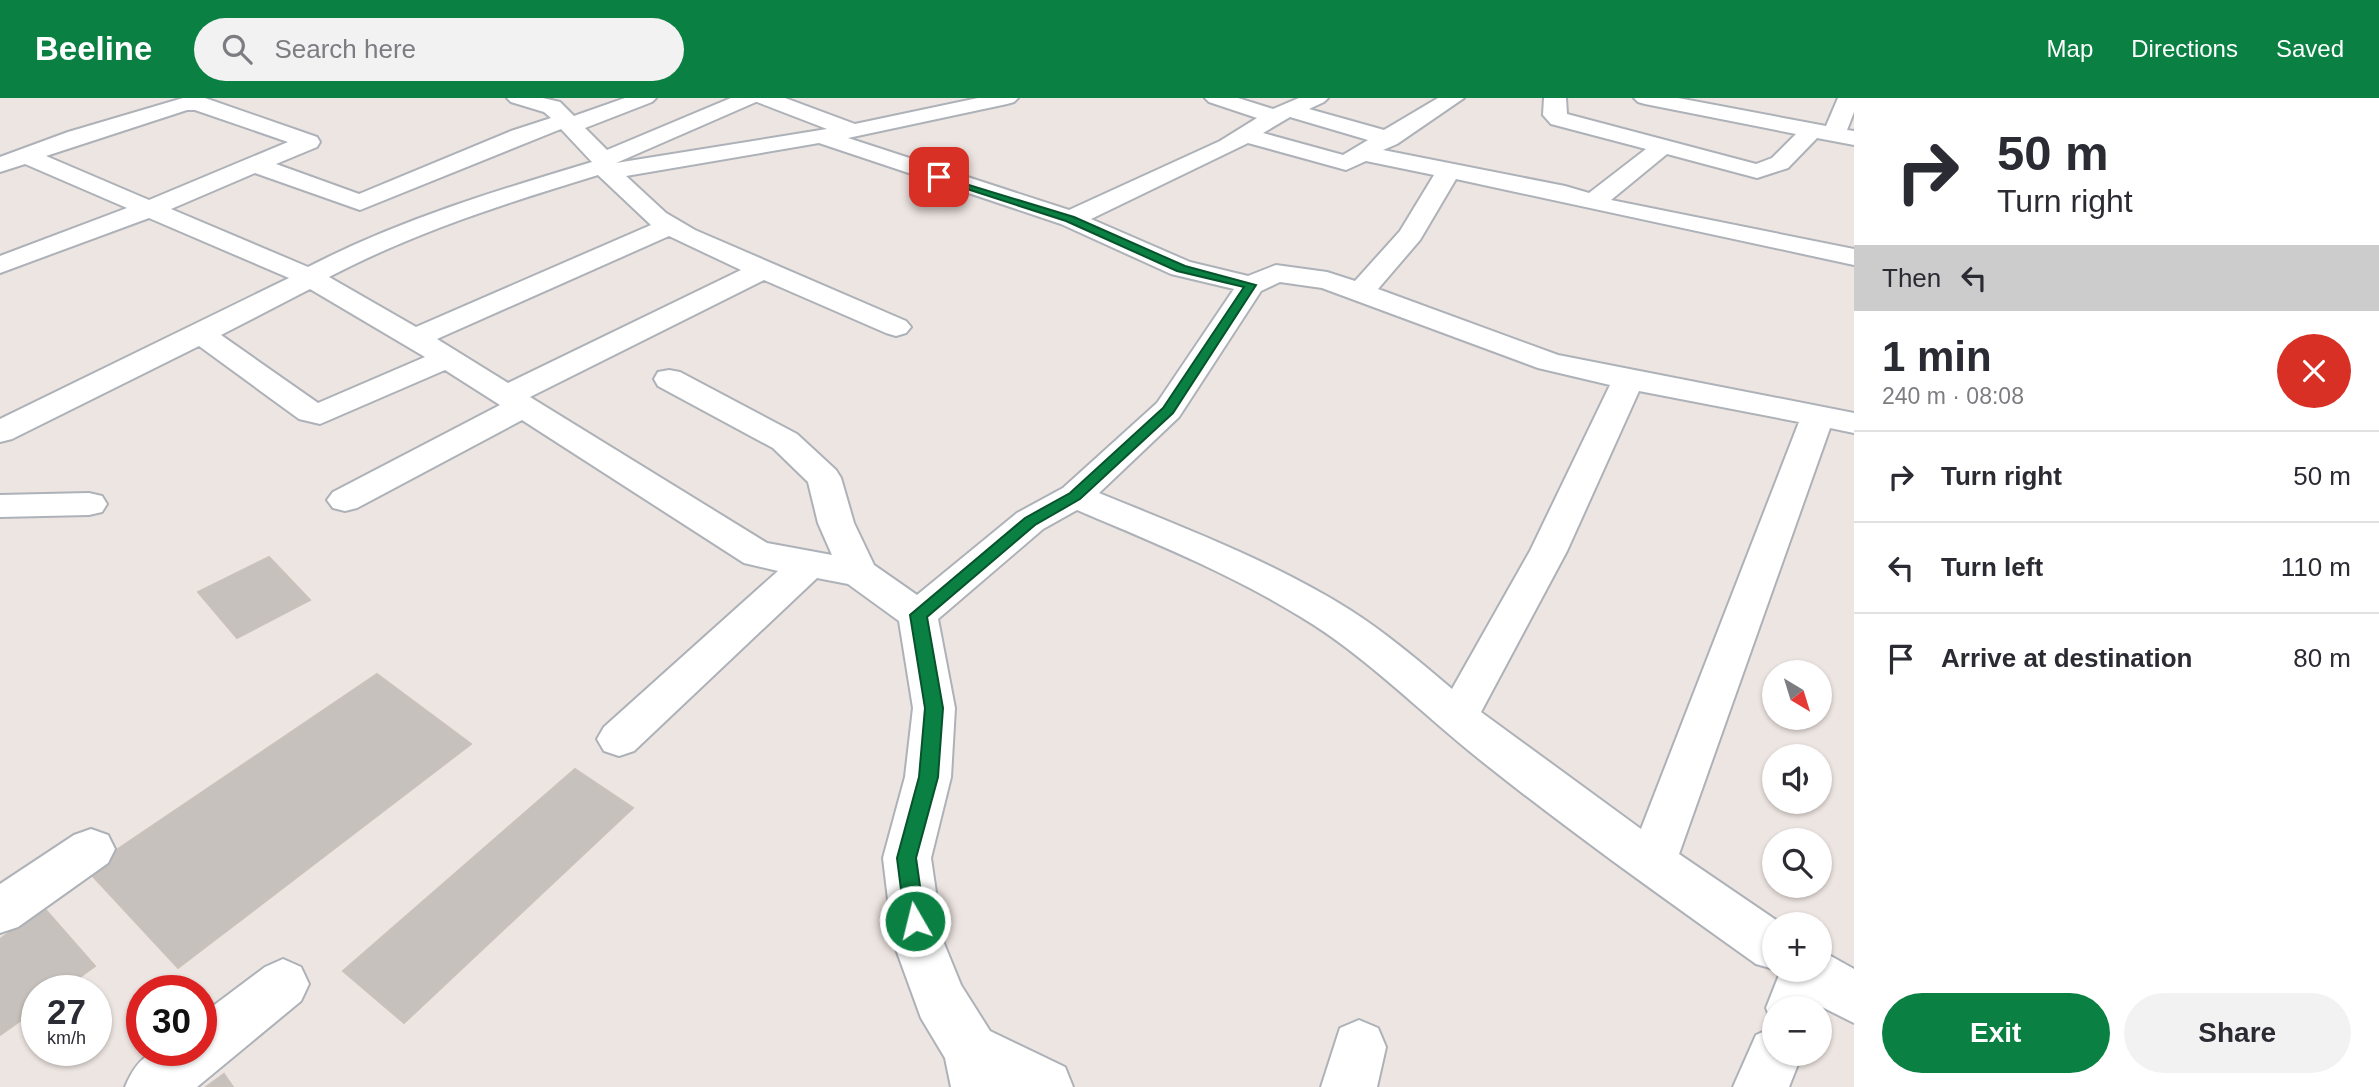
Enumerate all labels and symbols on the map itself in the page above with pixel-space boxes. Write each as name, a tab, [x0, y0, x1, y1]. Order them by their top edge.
pin	[909, 147, 969, 207]
north arrow	[1762, 660, 1832, 730]
position arrow	[878, 884, 952, 958]
speed limit sign: 30	[126, 975, 217, 1066]

